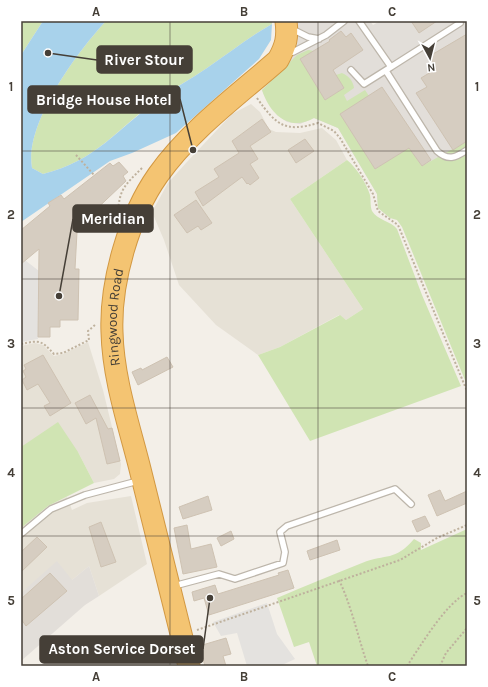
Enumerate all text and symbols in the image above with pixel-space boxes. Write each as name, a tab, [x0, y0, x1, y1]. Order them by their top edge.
text: A	[92, 4, 100, 19]
text: B	[240, 4, 248, 19]
text: C	[388, 4, 396, 19]
north arrow	[410, 38, 450, 78]
callout: River Stour	[97, 46, 192, 73]
text: River Stour	[104, 51, 184, 69]
text: N	[426, 60, 436, 74]
text: 1	[9, 79, 13, 94]
text: 1	[475, 79, 479, 94]
callout: Bridge House Hotel	[28, 86, 180, 113]
text: Bridge House Hotel	[36, 91, 172, 109]
callout: Meridian	[73, 205, 153, 232]
text: 2	[7, 207, 15, 222]
text: 2	[473, 207, 481, 222]
text: Meridian	[81, 210, 145, 228]
street label: Ringwood Road	[104, 267, 127, 367]
text: 3	[7, 336, 15, 351]
text: 3	[473, 336, 481, 351]
text: 4	[7, 465, 15, 480]
text: 4	[473, 465, 481, 480]
text: 5	[7, 593, 15, 608]
text: 5	[473, 593, 481, 608]
callout: Aston Service Dorset	[40, 636, 203, 663]
text: Aston Service Dorset	[48, 640, 196, 658]
text: A	[92, 669, 100, 684]
text: B	[240, 669, 248, 684]
text: C	[388, 669, 396, 684]

